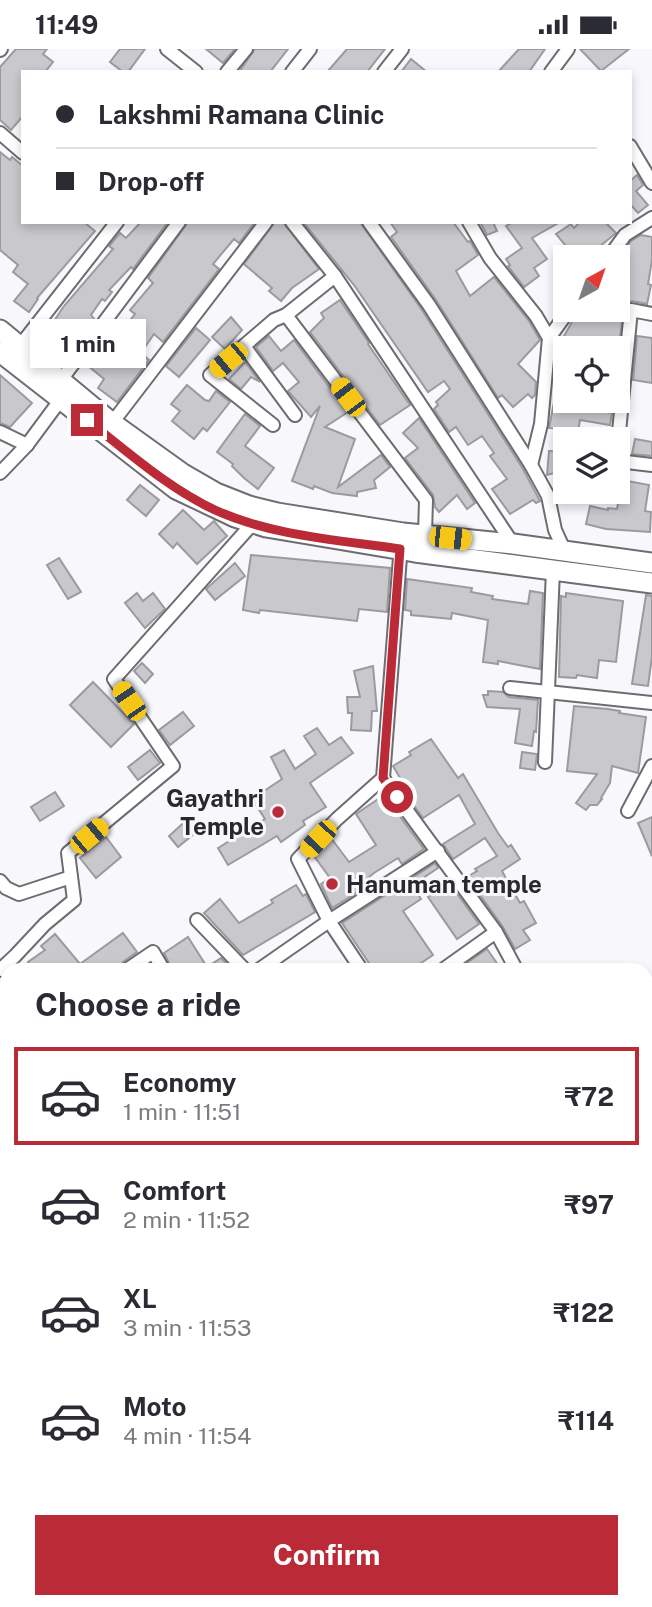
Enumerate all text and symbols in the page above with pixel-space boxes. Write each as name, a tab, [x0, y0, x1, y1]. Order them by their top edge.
text: 11:49	[35, 9, 98, 40]
text: Lakshmi Ramana Clinic	[98, 99, 384, 130]
text: Drop-off	[98, 166, 204, 197]
north arrow	[553, 245, 630, 322]
map controls	[553, 245, 630, 504]
callout: 1 min	[29, 319, 145, 367]
text: 1 min	[60, 330, 116, 357]
button: locate	[553, 336, 630, 413]
car	[206, 338, 251, 382]
car	[327, 374, 370, 420]
route end	[71, 404, 103, 436]
button: layers	[553, 427, 630, 504]
car	[429, 525, 472, 551]
car	[109, 678, 150, 724]
route start	[381, 781, 413, 813]
place label: Gayathri Temple	[166, 784, 264, 840]
marker: Gayathri Temple	[270, 804, 286, 820]
car	[67, 814, 112, 858]
car	[296, 816, 341, 862]
place label: Hanuman temple	[346, 870, 542, 898]
marker: Hanuman temple	[324, 876, 340, 892]
text: Choose a ride	[35, 986, 241, 1023]
icon: car	[39, 1065, 102, 1128]
text: Economy	[123, 1067, 236, 1098]
text: ₹72	[564, 1081, 614, 1112]
text: 1 min · 11:51	[123, 1098, 241, 1125]
icon: car	[39, 1173, 102, 1236]
text: Comfort	[123, 1175, 226, 1206]
text: ₹97	[564, 1189, 614, 1220]
text: 2 min · 11:52	[123, 1206, 250, 1233]
icon: car	[39, 1281, 102, 1344]
text: XL	[123, 1283, 157, 1314]
text: ₹122	[553, 1297, 614, 1328]
text: 3 min · 11:53	[123, 1314, 252, 1341]
icon: car	[39, 1389, 102, 1452]
text: Moto	[123, 1391, 186, 1422]
text: ₹114	[558, 1405, 614, 1436]
text: 4 min · 11:54	[123, 1422, 251, 1449]
button: Confirm	[35, 1515, 618, 1595]

